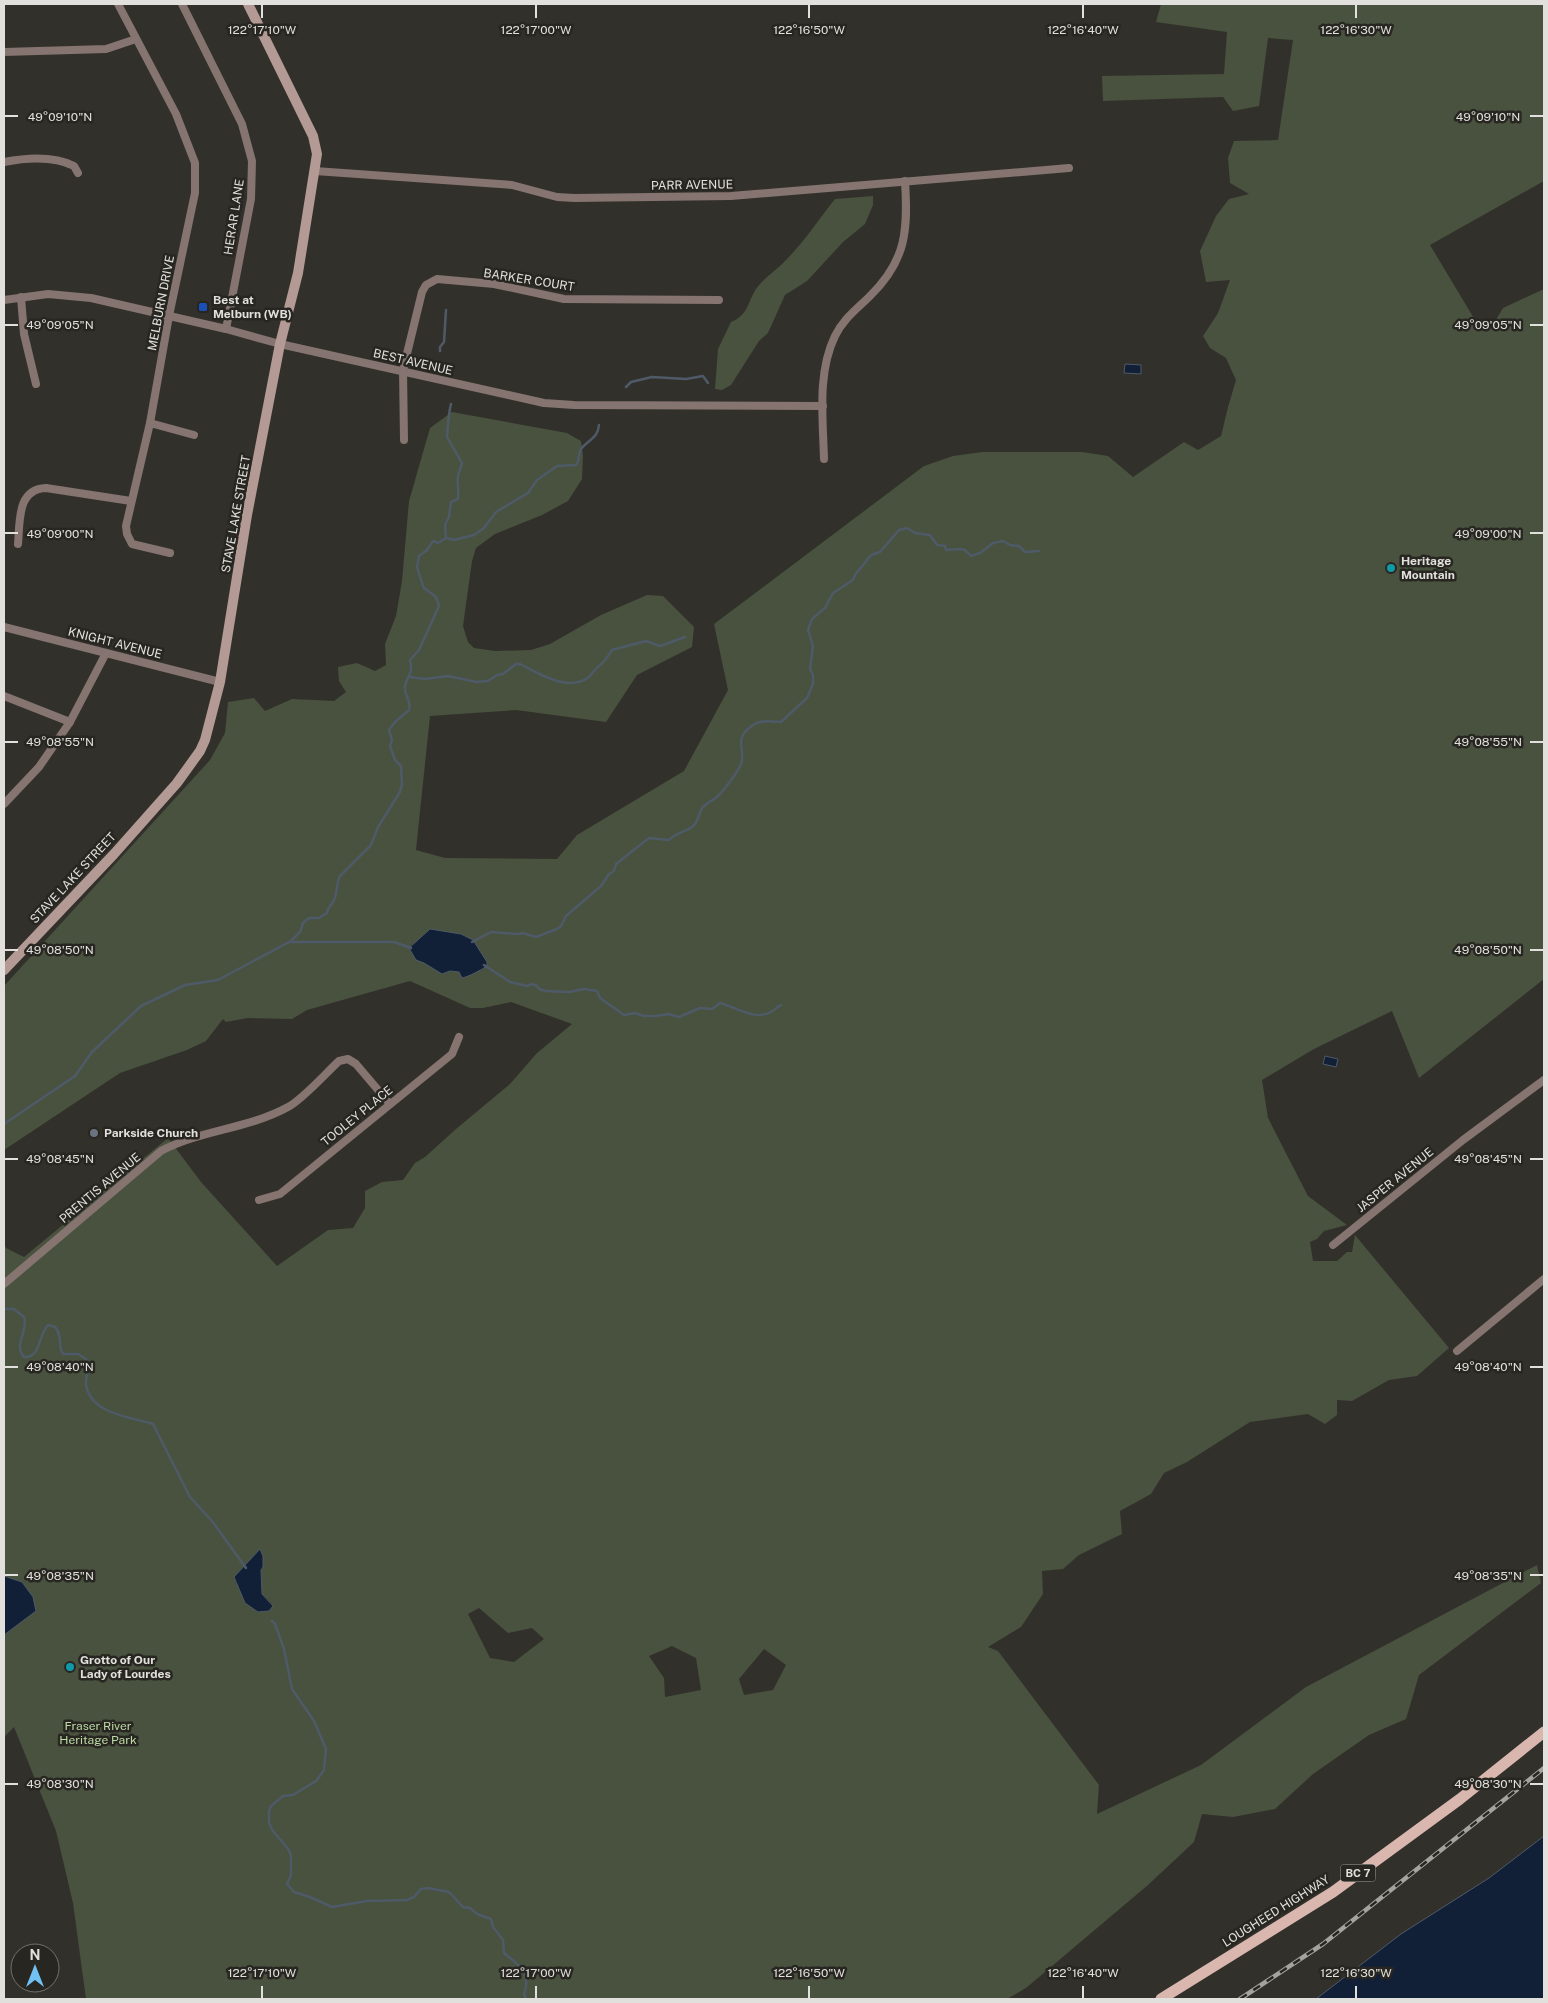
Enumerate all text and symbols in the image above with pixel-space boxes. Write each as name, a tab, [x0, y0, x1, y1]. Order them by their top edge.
text: 122°17'10"W	[228, 23, 297, 37]
text: 122°17'00"W	[501, 23, 572, 37]
text: 122°16'50"W	[773, 23, 845, 37]
text: 122°16'40"W	[1047, 23, 1119, 37]
text: 122°16'30"W	[1320, 23, 1392, 37]
text: 49°09'10"N	[28, 110, 92, 124]
text: 49°09'10"N	[1456, 110, 1520, 124]
street label: PARR AVENUE	[651, 177, 733, 193]
street label: HERAR LANE	[221, 178, 247, 256]
street label: MELBURN DRIVE	[145, 254, 177, 352]
street label: BARKER COURT	[483, 266, 575, 294]
place label: Best at Melburn (WB)	[213, 293, 292, 321]
marker: Best at Melburn (WB)	[197, 301, 209, 313]
text: 49°09'05"N	[26, 318, 94, 332]
text: 49°09'05"N	[1454, 318, 1522, 332]
street label: BEST AVENUE	[372, 346, 454, 378]
street label: STAVE LAKE STREET	[219, 454, 253, 574]
text: 49°09'00"N	[26, 527, 94, 541]
text: 49°09'00"N	[1454, 527, 1522, 541]
place label: Heritage Mountain	[1401, 554, 1455, 582]
marker: Heritage Mountain	[1385, 562, 1397, 574]
street label: KNIGHT AVENUE	[67, 625, 163, 661]
text: 49°08'55"N	[26, 735, 94, 749]
text: 49°08'55"N	[1454, 735, 1522, 749]
street label: STAVE LAKE STREET	[27, 830, 119, 926]
text: 49°08'50"N	[26, 943, 94, 957]
text: 49°08'50"N	[1454, 943, 1522, 957]
street label: TOOLEY PLACE	[318, 1083, 396, 1149]
place label: Parkside Church	[104, 1126, 198, 1140]
marker: Parkside Church	[88, 1127, 100, 1139]
street label: JASPER AVENUE	[1354, 1145, 1436, 1215]
street label: PRENTIS AVENUE	[57, 1150, 143, 1226]
text: 49°08'45"N	[26, 1152, 94, 1166]
text: 49°08'45"N	[1454, 1152, 1522, 1166]
text: 49°08'40"N	[26, 1360, 94, 1374]
text: 49°08'40"N	[1454, 1360, 1522, 1374]
text: 49°08'35"N	[26, 1569, 94, 1583]
text: 49°08'35"N	[1454, 1569, 1522, 1583]
place label: Grotto of Our Lady of Lourdes	[80, 1653, 171, 1681]
marker: Grotto of Our Lady of Lourdes	[64, 1661, 76, 1673]
park label: Fraser River Heritage Park	[59, 1719, 137, 1747]
text: 49°08'30"N	[26, 1777, 94, 1791]
text: 49°08'30"N	[1454, 1777, 1522, 1791]
road number: BC 7	[1340, 1865, 1376, 1882]
street label: LOUGHEED HIGHWAY	[1220, 1872, 1333, 1950]
north arrow	[10, 1943, 60, 1993]
text: N	[30, 1947, 40, 1963]
text: 122°17'10"W	[228, 1966, 297, 1980]
text: 122°17'00"W	[501, 1966, 572, 1980]
text: 122°16'50"W	[773, 1966, 845, 1980]
text: 122°16'40"W	[1047, 1966, 1119, 1980]
text: 122°16'30"W	[1320, 1966, 1392, 1980]

